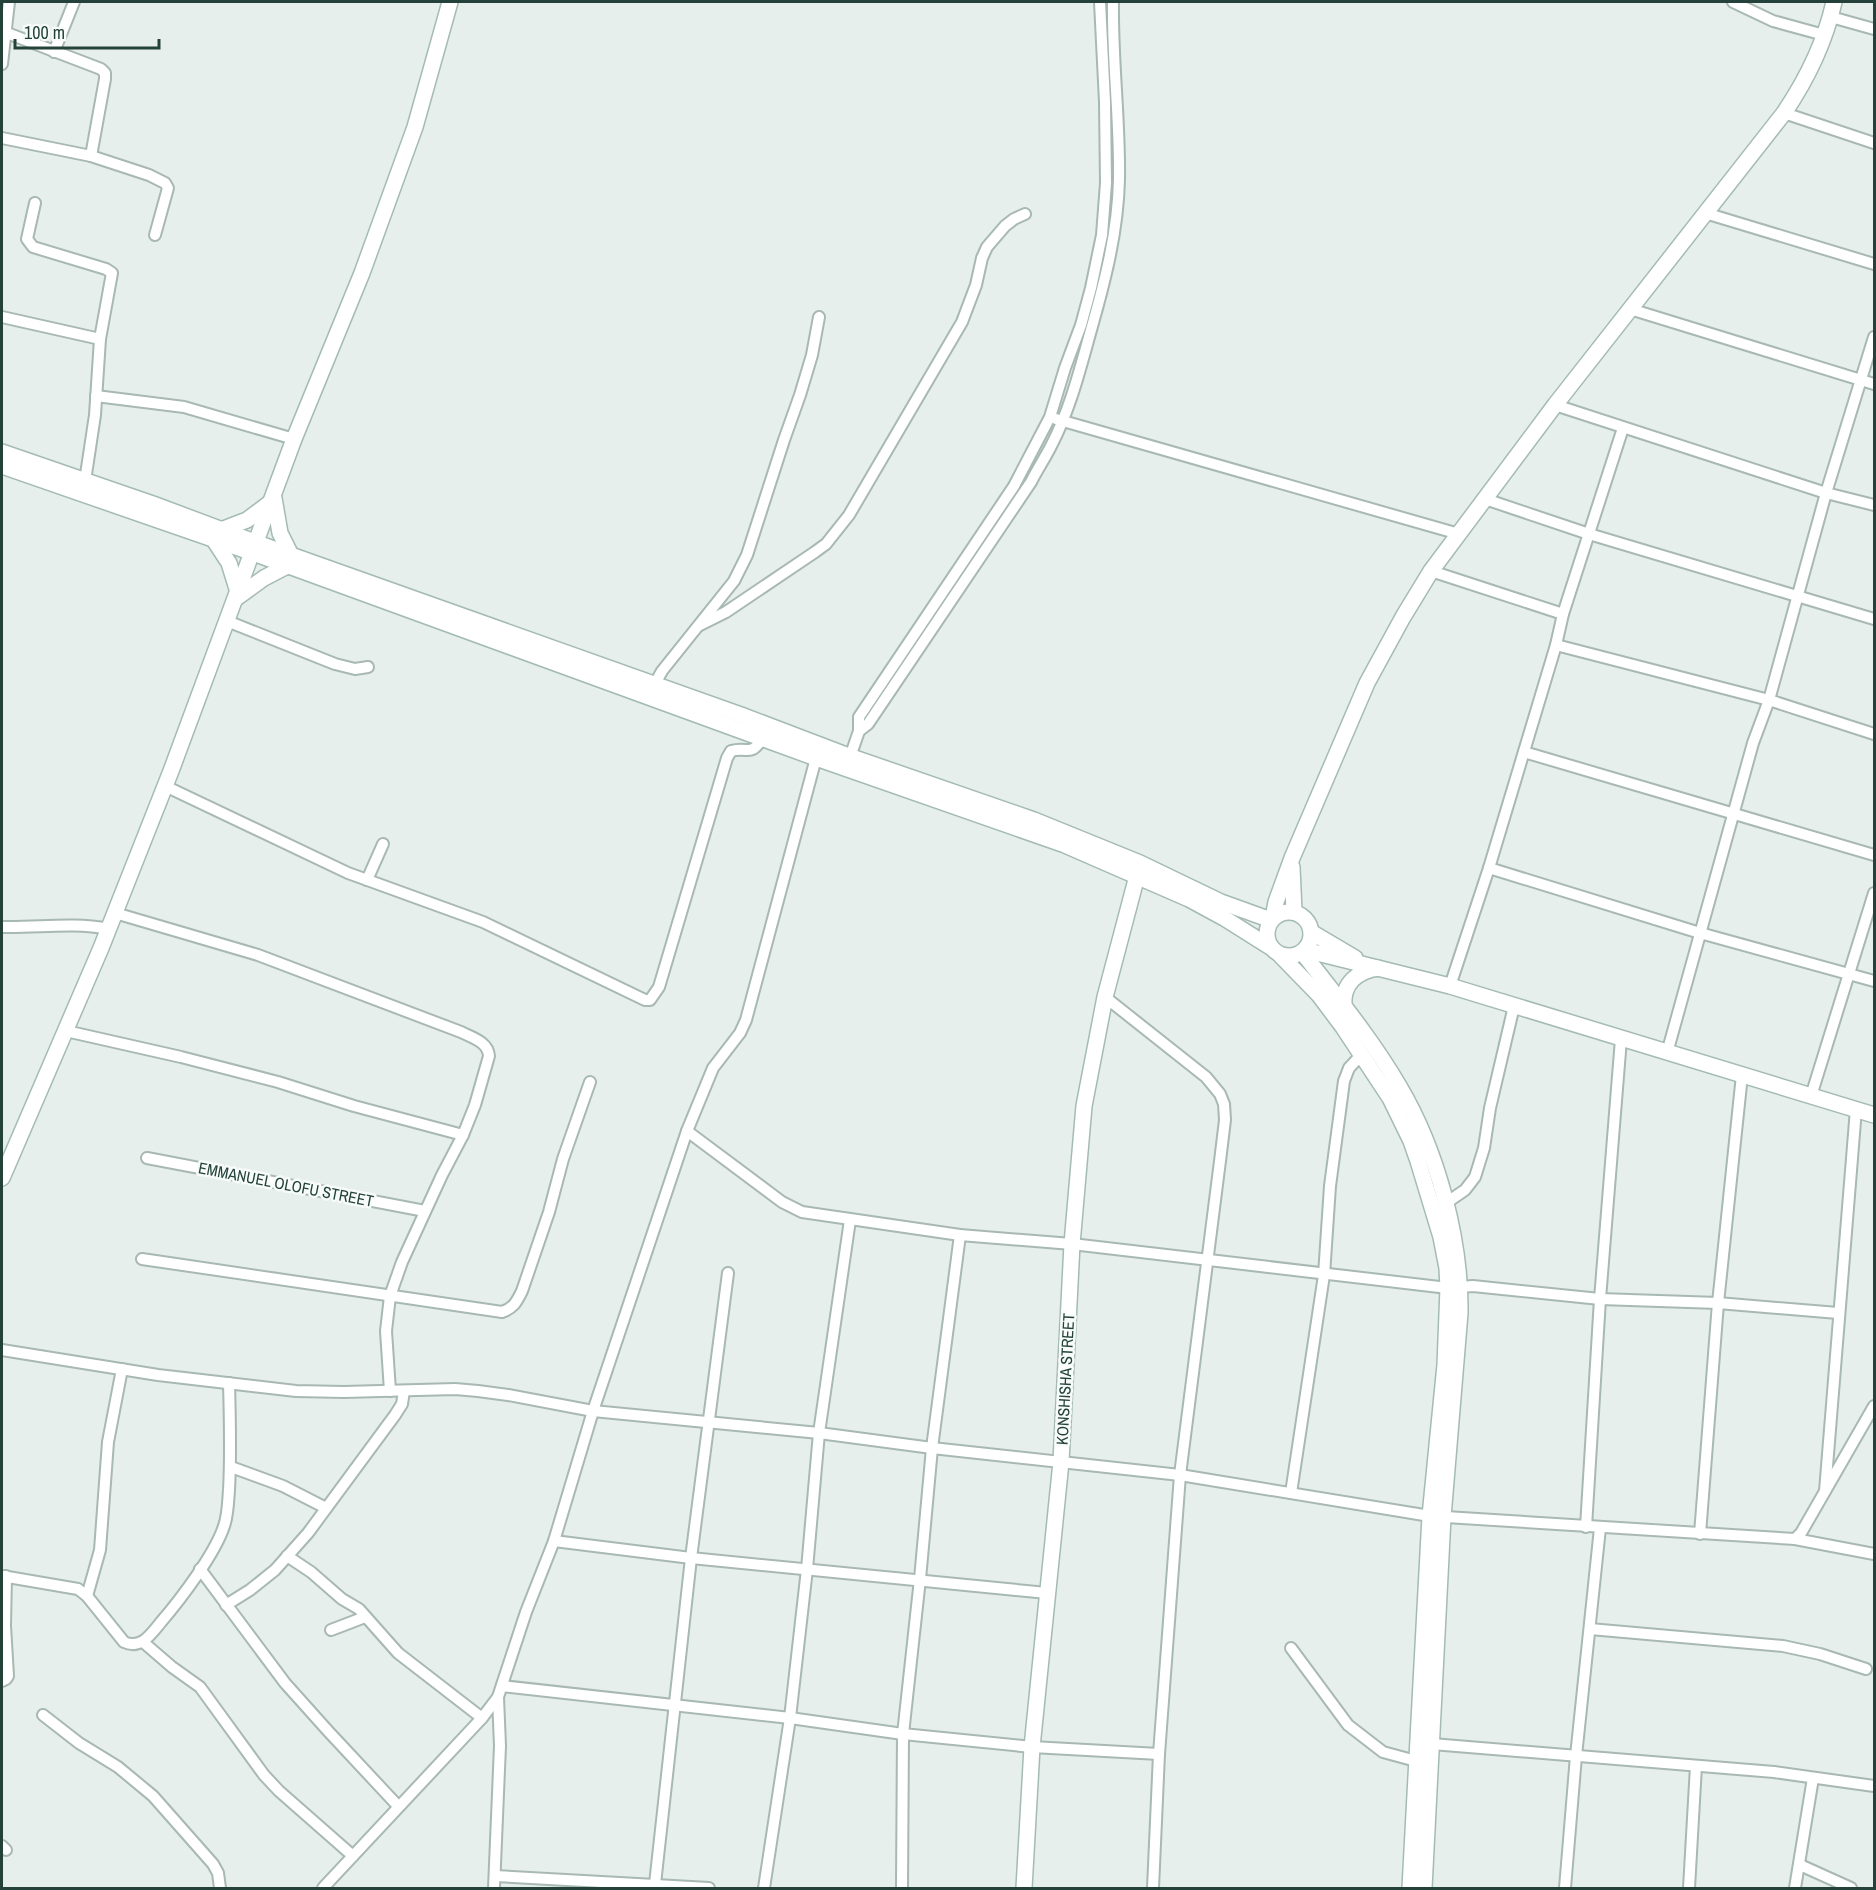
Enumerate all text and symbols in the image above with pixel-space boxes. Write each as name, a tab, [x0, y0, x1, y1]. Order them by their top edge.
scale bar	[15, 12, 159, 50]
text: 100 m	[24, 20, 65, 45]
street label: EMMANUEL OLOFU STREET	[196, 1156, 376, 1212]
street label: KONSHISHA STREET	[1051, 1313, 1079, 1445]

